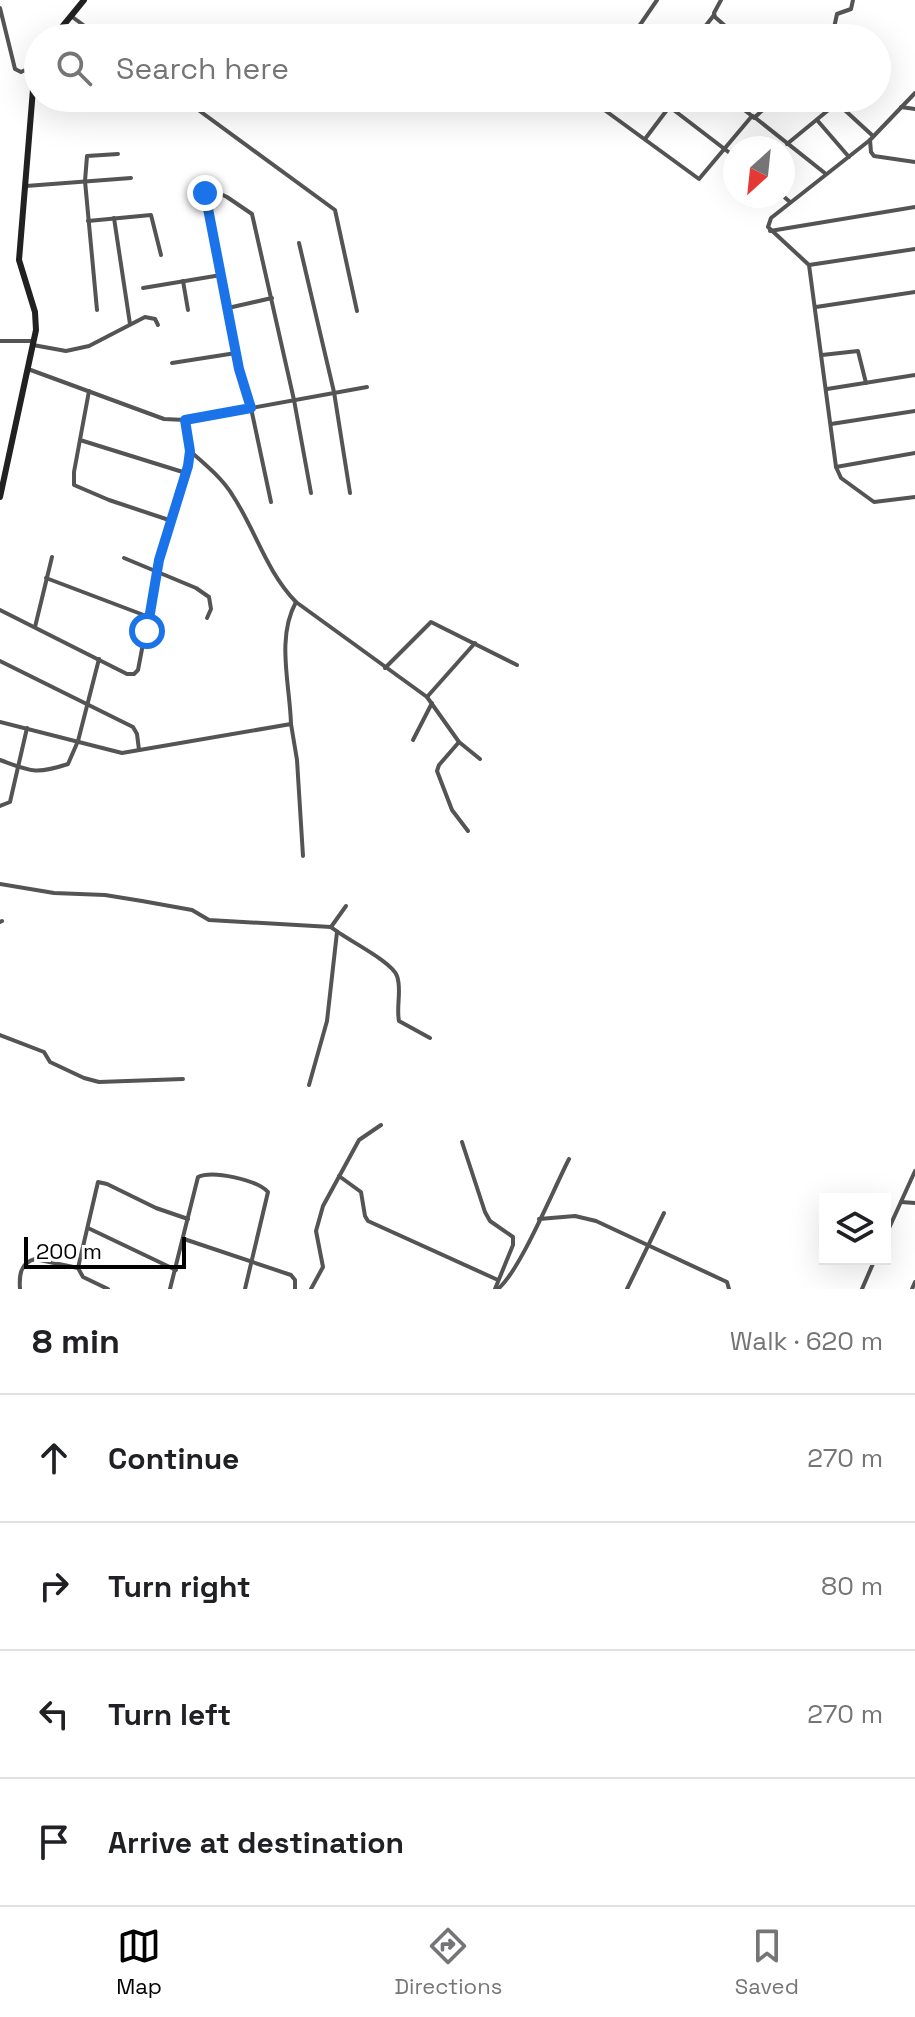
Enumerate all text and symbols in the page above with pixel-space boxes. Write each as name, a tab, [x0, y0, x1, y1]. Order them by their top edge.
search box	[24, 24, 891, 112]
icon: search	[52, 46, 96, 90]
text: Search here	[116, 49, 289, 88]
north arrow	[723, 136, 795, 208]
route end	[187, 175, 223, 211]
route start	[129, 613, 165, 649]
map controls	[819, 1193, 891, 1265]
button: layers	[819, 1193, 891, 1265]
scale bar	[24, 1233, 186, 1269]
text: 200 m	[36, 1237, 102, 1265]
text: 8 min	[32, 1320, 120, 1363]
text: Walk · 620 m	[730, 1324, 883, 1358]
icon: ahead	[32, 1436, 76, 1480]
text: Continue	[108, 1439, 239, 1478]
text: 270 m	[807, 1441, 883, 1475]
icon: right	[32, 1564, 76, 1608]
text: Turn right	[108, 1567, 251, 1606]
text: 80 m	[821, 1569, 883, 1603]
icon: left	[32, 1692, 76, 1736]
text: Turn left	[108, 1695, 231, 1734]
text: 270 m	[807, 1697, 883, 1731]
icon: arrive	[32, 1820, 76, 1864]
text: Arrive at destination	[108, 1823, 404, 1862]
tab: Map	[116, 1924, 162, 2000]
tab: Directions	[394, 1924, 502, 2000]
tab: Saved	[735, 1924, 799, 2000]

